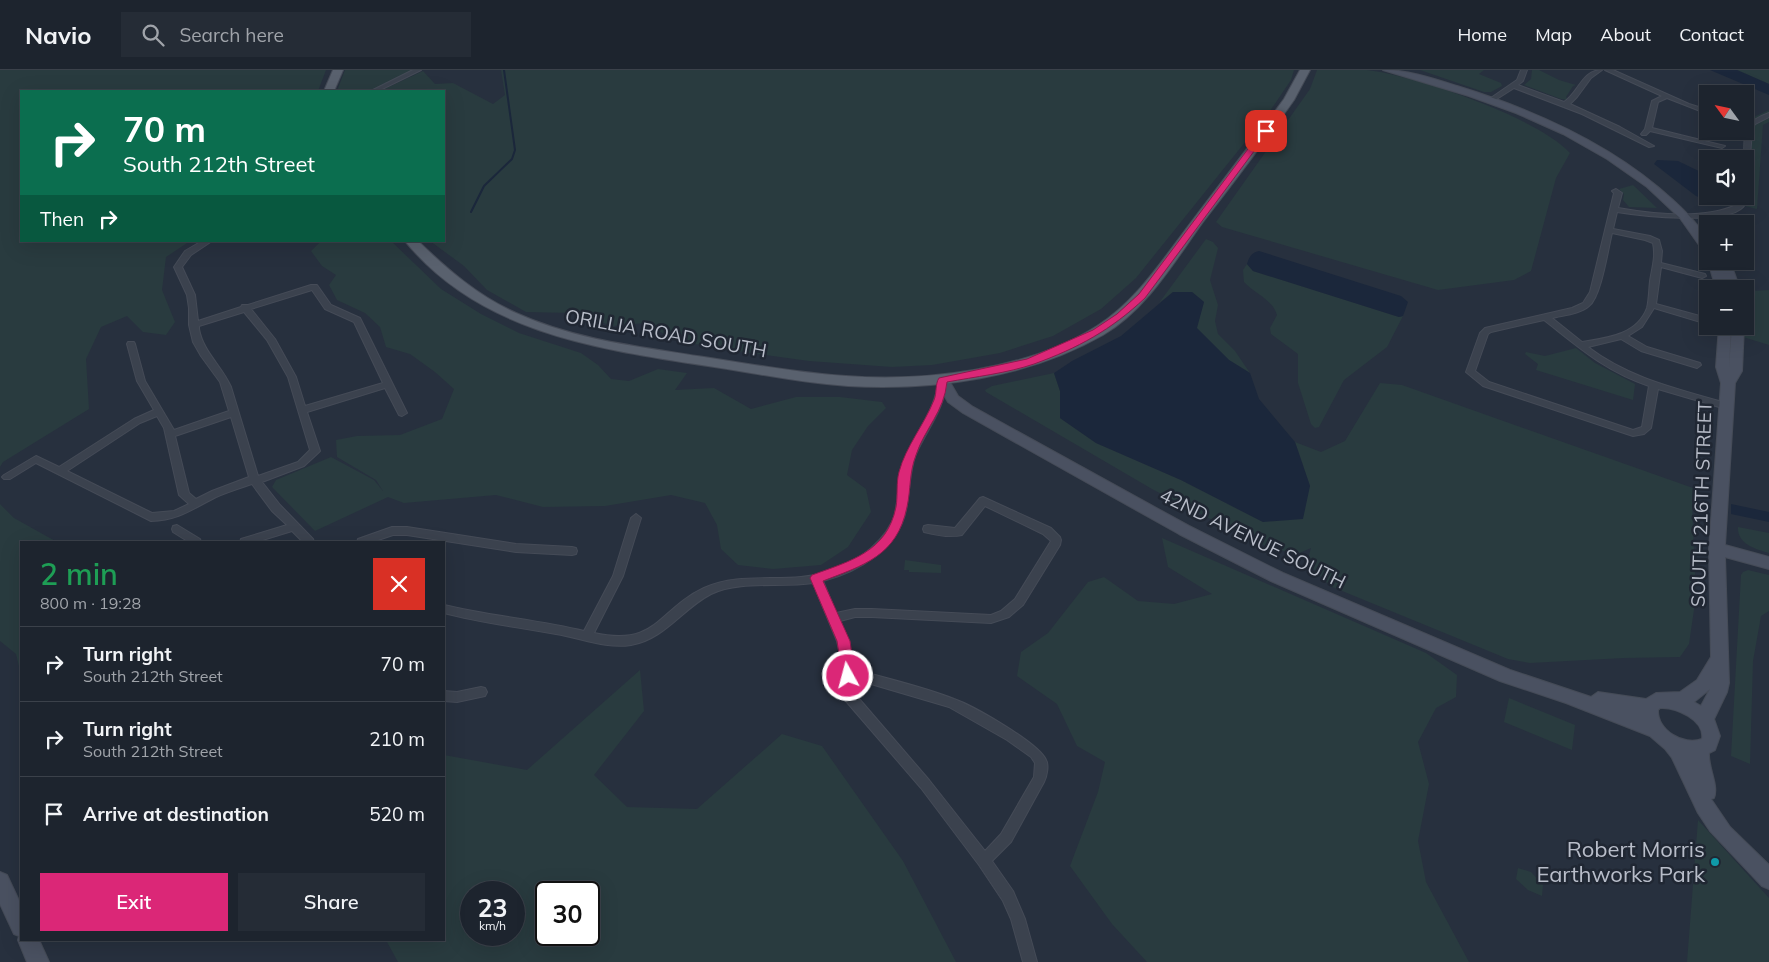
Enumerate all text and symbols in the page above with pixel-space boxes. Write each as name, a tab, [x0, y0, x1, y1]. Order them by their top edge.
search box	[121, 12, 471, 57]
text: Navio	[25, 20, 91, 50]
icon: search	[139, 21, 167, 49]
text: Search here	[179, 23, 284, 47]
text: Home	[1457, 23, 1507, 46]
text: Map	[1535, 23, 1572, 46]
text: About	[1600, 23, 1651, 46]
text: Contact	[1679, 23, 1744, 46]
north arrow	[1699, 85, 1754, 140]
map controls	[1699, 85, 1754, 335]
text: 70 m	[123, 107, 206, 151]
icon: right	[40, 110, 105, 175]
pin	[1245, 110, 1287, 152]
icon: arrive	[1252, 117, 1280, 145]
text: South 212th Street	[123, 150, 315, 178]
button: sound	[1699, 150, 1754, 205]
icon: right	[94, 205, 122, 233]
text: Then	[40, 207, 84, 231]
button: +	[1699, 215, 1754, 270]
button: −	[1699, 280, 1754, 335]
street label: ORILLIA ROAD SOUTH	[563, 303, 769, 363]
street label: SOUTH 216TH STREET	[1685, 400, 1717, 608]
street label: 42ND AVENUE SOUTH	[1156, 482, 1350, 594]
text: 2 min	[40, 555, 118, 593]
button: close	[373, 558, 425, 610]
text: 800 m · 19:28	[40, 593, 141, 613]
text: Turn right	[83, 642, 172, 666]
position arrow	[821, 649, 873, 701]
icon: right	[40, 650, 68, 678]
text: 70 m	[381, 652, 425, 676]
text: South 212th Street	[83, 666, 223, 686]
text: Turn right	[83, 717, 172, 741]
icon: right	[40, 725, 68, 753]
text: 210 m	[369, 727, 425, 751]
text: South 212th Street	[83, 741, 223, 761]
icon: arrive	[40, 800, 68, 828]
text: Arrive at destination	[83, 802, 269, 826]
text: 520 m	[369, 802, 425, 826]
place label: Robert Morris Earthworks Park	[1536, 835, 1706, 888]
marker: Robert Morris Earthworks Park	[1709, 856, 1721, 868]
button: Exit	[40, 873, 228, 931]
button: Share	[238, 873, 425, 931]
speed limit sign: 30	[535, 881, 600, 946]
text: 23	[477, 892, 508, 923]
text: km/h	[479, 918, 506, 933]

